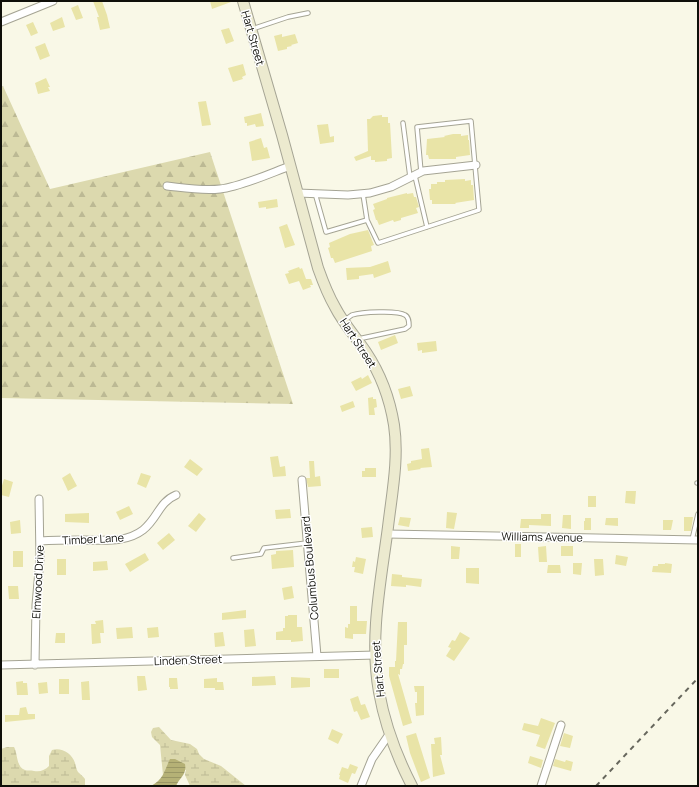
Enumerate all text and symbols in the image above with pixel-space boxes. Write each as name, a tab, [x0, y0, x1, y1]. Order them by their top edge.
street label: Hart Street	[238, 9, 268, 67]
street label: Hart Street	[337, 315, 380, 371]
street label: Columbus Boulevard	[297, 516, 322, 621]
street label: Williams Avenue	[501, 528, 583, 545]
street label: Timber Lane	[62, 529, 125, 548]
street label: Elmwood Drive	[28, 544, 47, 619]
street label: Hart Street	[368, 640, 387, 698]
street label: Linden Street	[153, 651, 222, 668]

